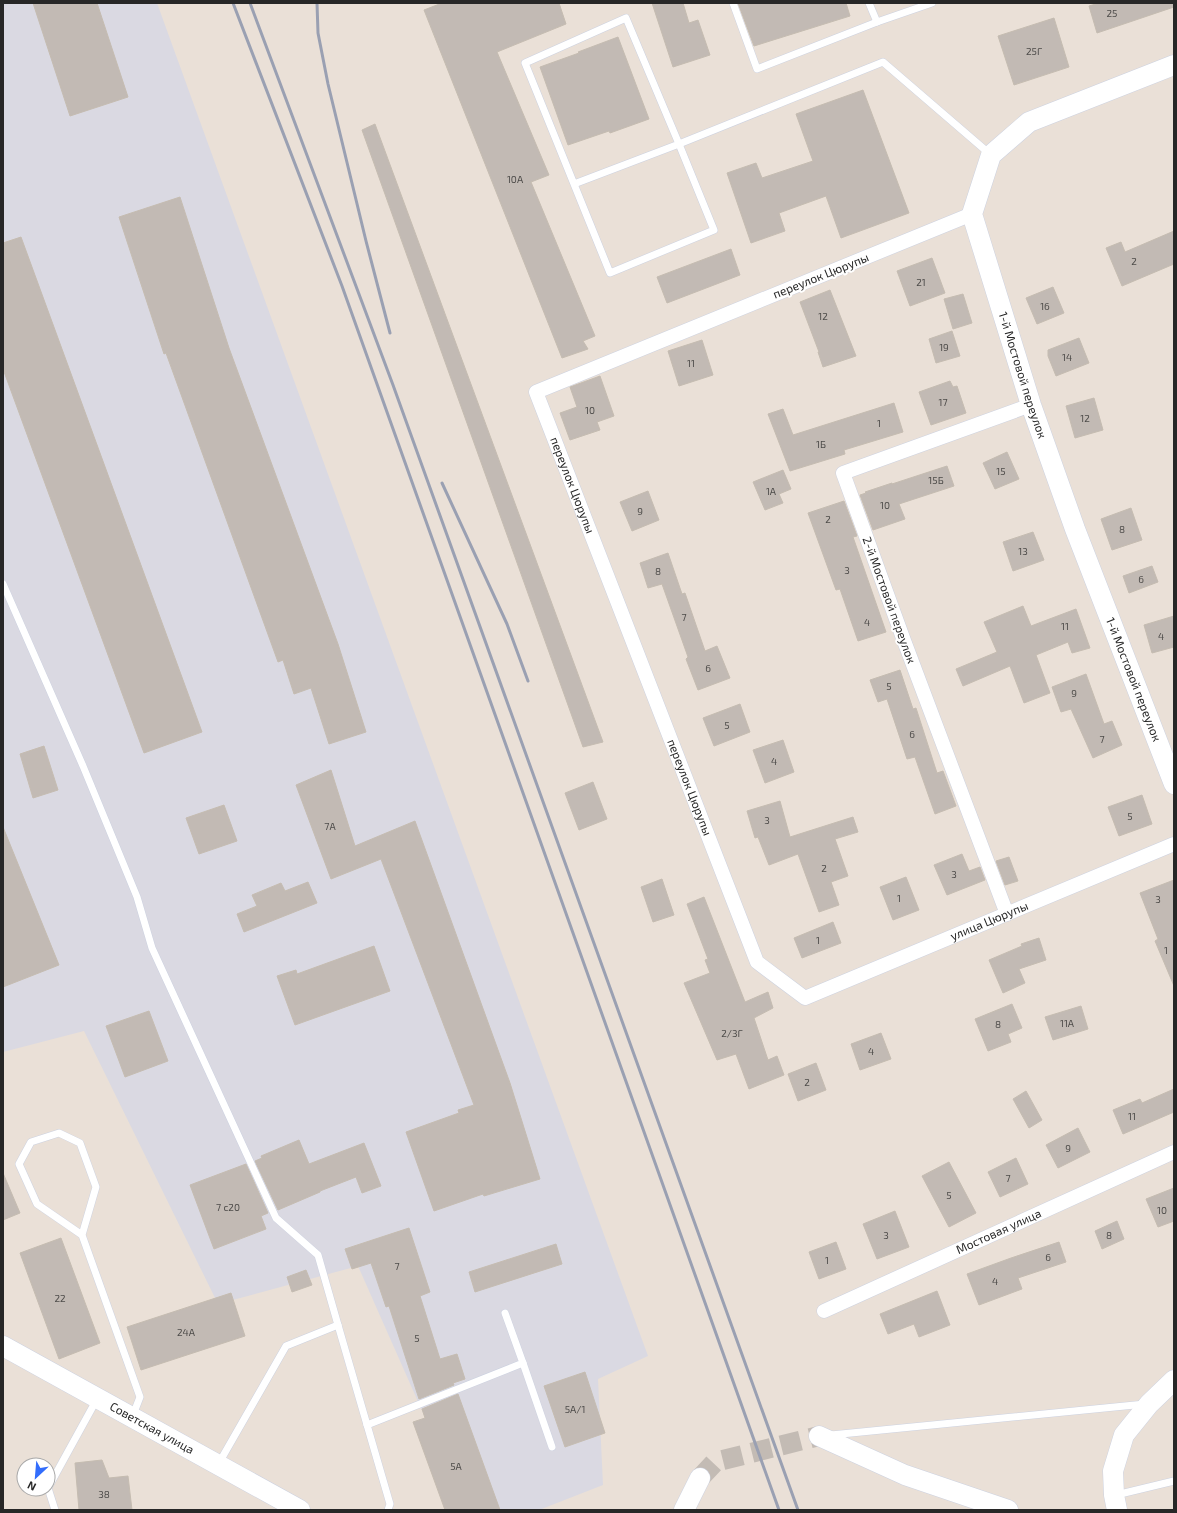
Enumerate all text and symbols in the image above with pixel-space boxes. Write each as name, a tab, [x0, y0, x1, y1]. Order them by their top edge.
house number: 25	[1107, 7, 1117, 19]
house number: 25Г	[1026, 45, 1042, 57]
house number: 10А	[507, 173, 524, 185]
street label: переулок Цюрупы	[771, 249, 871, 302]
house number: 2	[1131, 255, 1137, 267]
house number: 21	[916, 276, 926, 288]
house number: 16	[1040, 300, 1050, 312]
house number: 12	[818, 310, 828, 322]
street label: 1-й Мостовой переулок	[997, 310, 1050, 440]
house number: 19	[939, 341, 949, 353]
house number: 14	[1062, 351, 1072, 363]
house number: 11	[687, 357, 695, 369]
house number: 17	[938, 396, 948, 408]
house number: 10	[585, 404, 595, 416]
house number: 12	[1080, 412, 1090, 424]
house number: 1	[877, 417, 881, 429]
street label: переулок Цюрупы	[548, 435, 598, 535]
house number: 1Б	[816, 438, 826, 450]
house number: 15	[996, 465, 1006, 477]
house number: 15Б	[928, 474, 944, 486]
house number: 1А	[766, 485, 777, 497]
house number: 10	[880, 499, 890, 511]
house number: 9	[637, 505, 643, 517]
house number: 2	[825, 513, 831, 525]
house number: 8	[1119, 523, 1125, 535]
street label: 2-й Мостовой переулок	[860, 534, 920, 666]
house number: 13	[1018, 545, 1028, 557]
house number: 3	[844, 564, 850, 576]
house number: 8	[655, 565, 661, 577]
house number: 6	[1138, 573, 1144, 585]
house number: 7	[681, 611, 687, 623]
street label: 1-й Мостовой переулок	[1104, 615, 1165, 744]
house number: 4	[864, 616, 870, 628]
house number: 11	[1061, 620, 1069, 632]
house number: 4	[1158, 630, 1164, 642]
house number: 6	[705, 662, 711, 674]
house number: 5	[886, 680, 892, 692]
house number: 9	[1071, 687, 1077, 699]
house number: 5	[724, 719, 730, 731]
house number: 6	[909, 728, 915, 740]
house number: 7	[1099, 733, 1105, 745]
street label: переулок Цюрупы	[665, 737, 715, 837]
house number: 4	[771, 755, 777, 767]
house number: 5	[1127, 810, 1133, 822]
house number: 3	[764, 814, 770, 826]
house number: 7А	[324, 820, 336, 832]
house number: 2	[821, 862, 827, 874]
house number: 3	[951, 868, 957, 880]
house number: 1	[897, 892, 901, 904]
house number: 3	[1155, 893, 1161, 905]
street label: улица Цюрупы	[948, 898, 1030, 944]
house number: 1	[816, 934, 820, 946]
house number: 1	[1164, 944, 1168, 956]
house number: 11А	[1060, 1017, 1075, 1029]
house number: 8	[995, 1018, 1001, 1030]
house number: 2/3Г	[721, 1027, 743, 1039]
house number: 4	[868, 1045, 874, 1057]
house number: 2	[804, 1076, 810, 1088]
house number: 11	[1128, 1110, 1136, 1122]
house number: 9	[1065, 1142, 1071, 1154]
house number: 7	[1005, 1172, 1011, 1184]
house number: 5	[946, 1189, 952, 1201]
house number: 7 с20	[216, 1201, 240, 1213]
house number: 10	[1157, 1204, 1167, 1216]
street label: Мостовая улица	[954, 1205, 1043, 1256]
house number: 3	[883, 1229, 889, 1241]
house number: 8	[1106, 1229, 1112, 1241]
house number: 6	[1045, 1251, 1051, 1263]
house number: 1	[825, 1254, 829, 1266]
house number: 7	[394, 1260, 400, 1272]
house number: 4	[992, 1275, 998, 1287]
house number: 22	[54, 1292, 66, 1304]
house number: 24А	[177, 1326, 196, 1338]
house number: 5	[414, 1332, 420, 1344]
street label: Советская улица	[108, 1398, 197, 1456]
house number: 5А/1	[565, 1403, 585, 1415]
north arrow	[16, 1457, 56, 1497]
house number: 5А	[450, 1460, 463, 1472]
text: N	[25, 1479, 38, 1494]
house number: 38	[98, 1488, 110, 1500]

